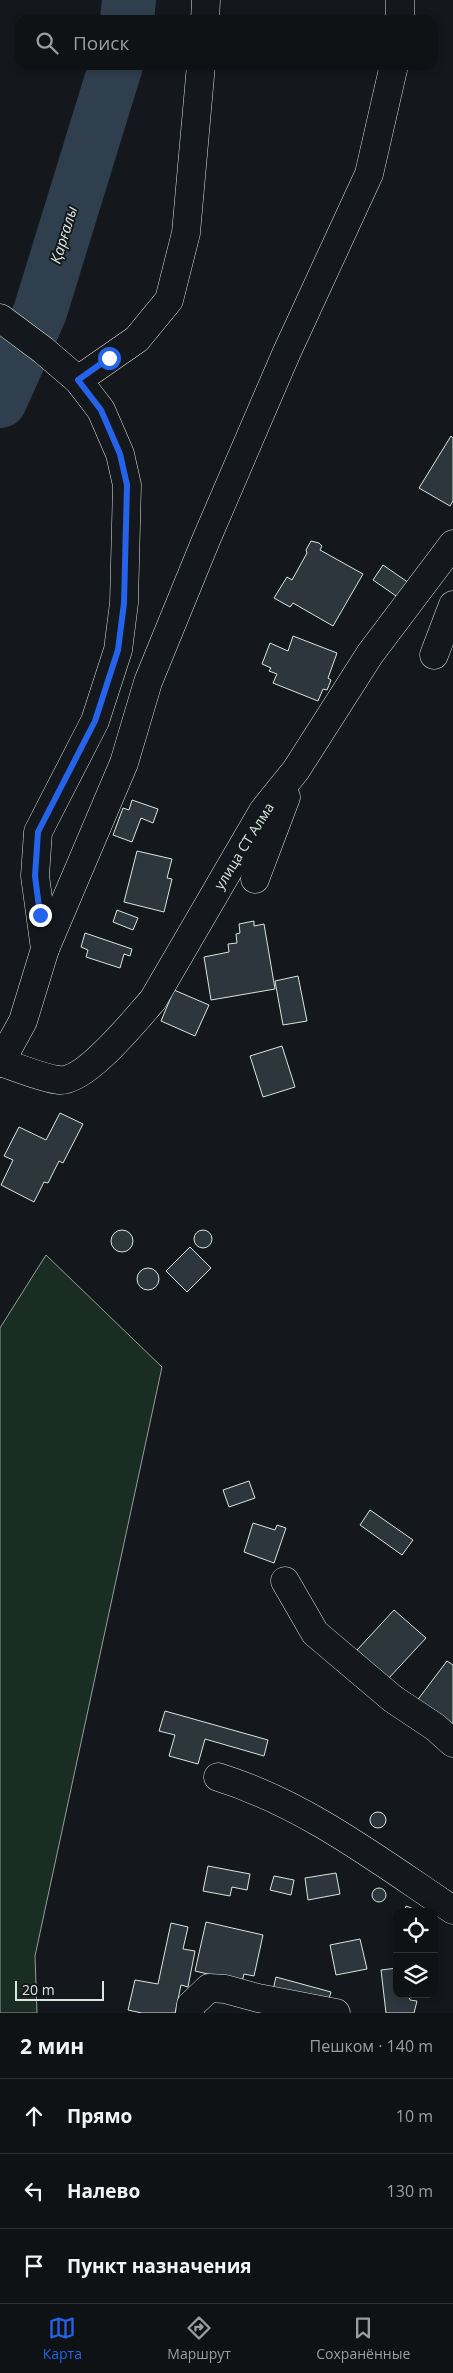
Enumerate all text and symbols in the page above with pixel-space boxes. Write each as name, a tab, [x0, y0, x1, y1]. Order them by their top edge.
search box	[15, 15, 438, 70]
icon: search	[33, 29, 61, 57]
text: Поиск	[73, 30, 129, 56]
water label: Қарғалы	[45, 203, 81, 266]
route start	[98, 347, 121, 370]
street label: улица СТ Алма	[209, 799, 278, 893]
route end	[29, 904, 52, 927]
map controls	[393, 1908, 438, 1998]
button: locate	[393, 1908, 438, 1953]
button: layers	[393, 1953, 438, 1998]
scale bar	[15, 1978, 104, 2001]
text: 20 m	[22, 1980, 55, 1999]
text: 2 мин	[20, 2032, 84, 2060]
text: Пешком · 140 m	[310, 2035, 433, 2057]
icon: ahead	[20, 2102, 48, 2130]
text: Прямо	[67, 2103, 132, 2129]
text: 10 m	[396, 2105, 433, 2127]
icon: left	[20, 2177, 48, 2205]
text: Налево	[67, 2178, 140, 2204]
text: 130 m	[387, 2180, 433, 2202]
icon: arrive	[20, 2252, 48, 2280]
text: Пункт назначения	[67, 2253, 252, 2279]
tab: Карта	[43, 2314, 82, 2363]
tab: Маршрут	[167, 2314, 231, 2363]
tab: Сохранённые	[316, 2314, 410, 2363]

